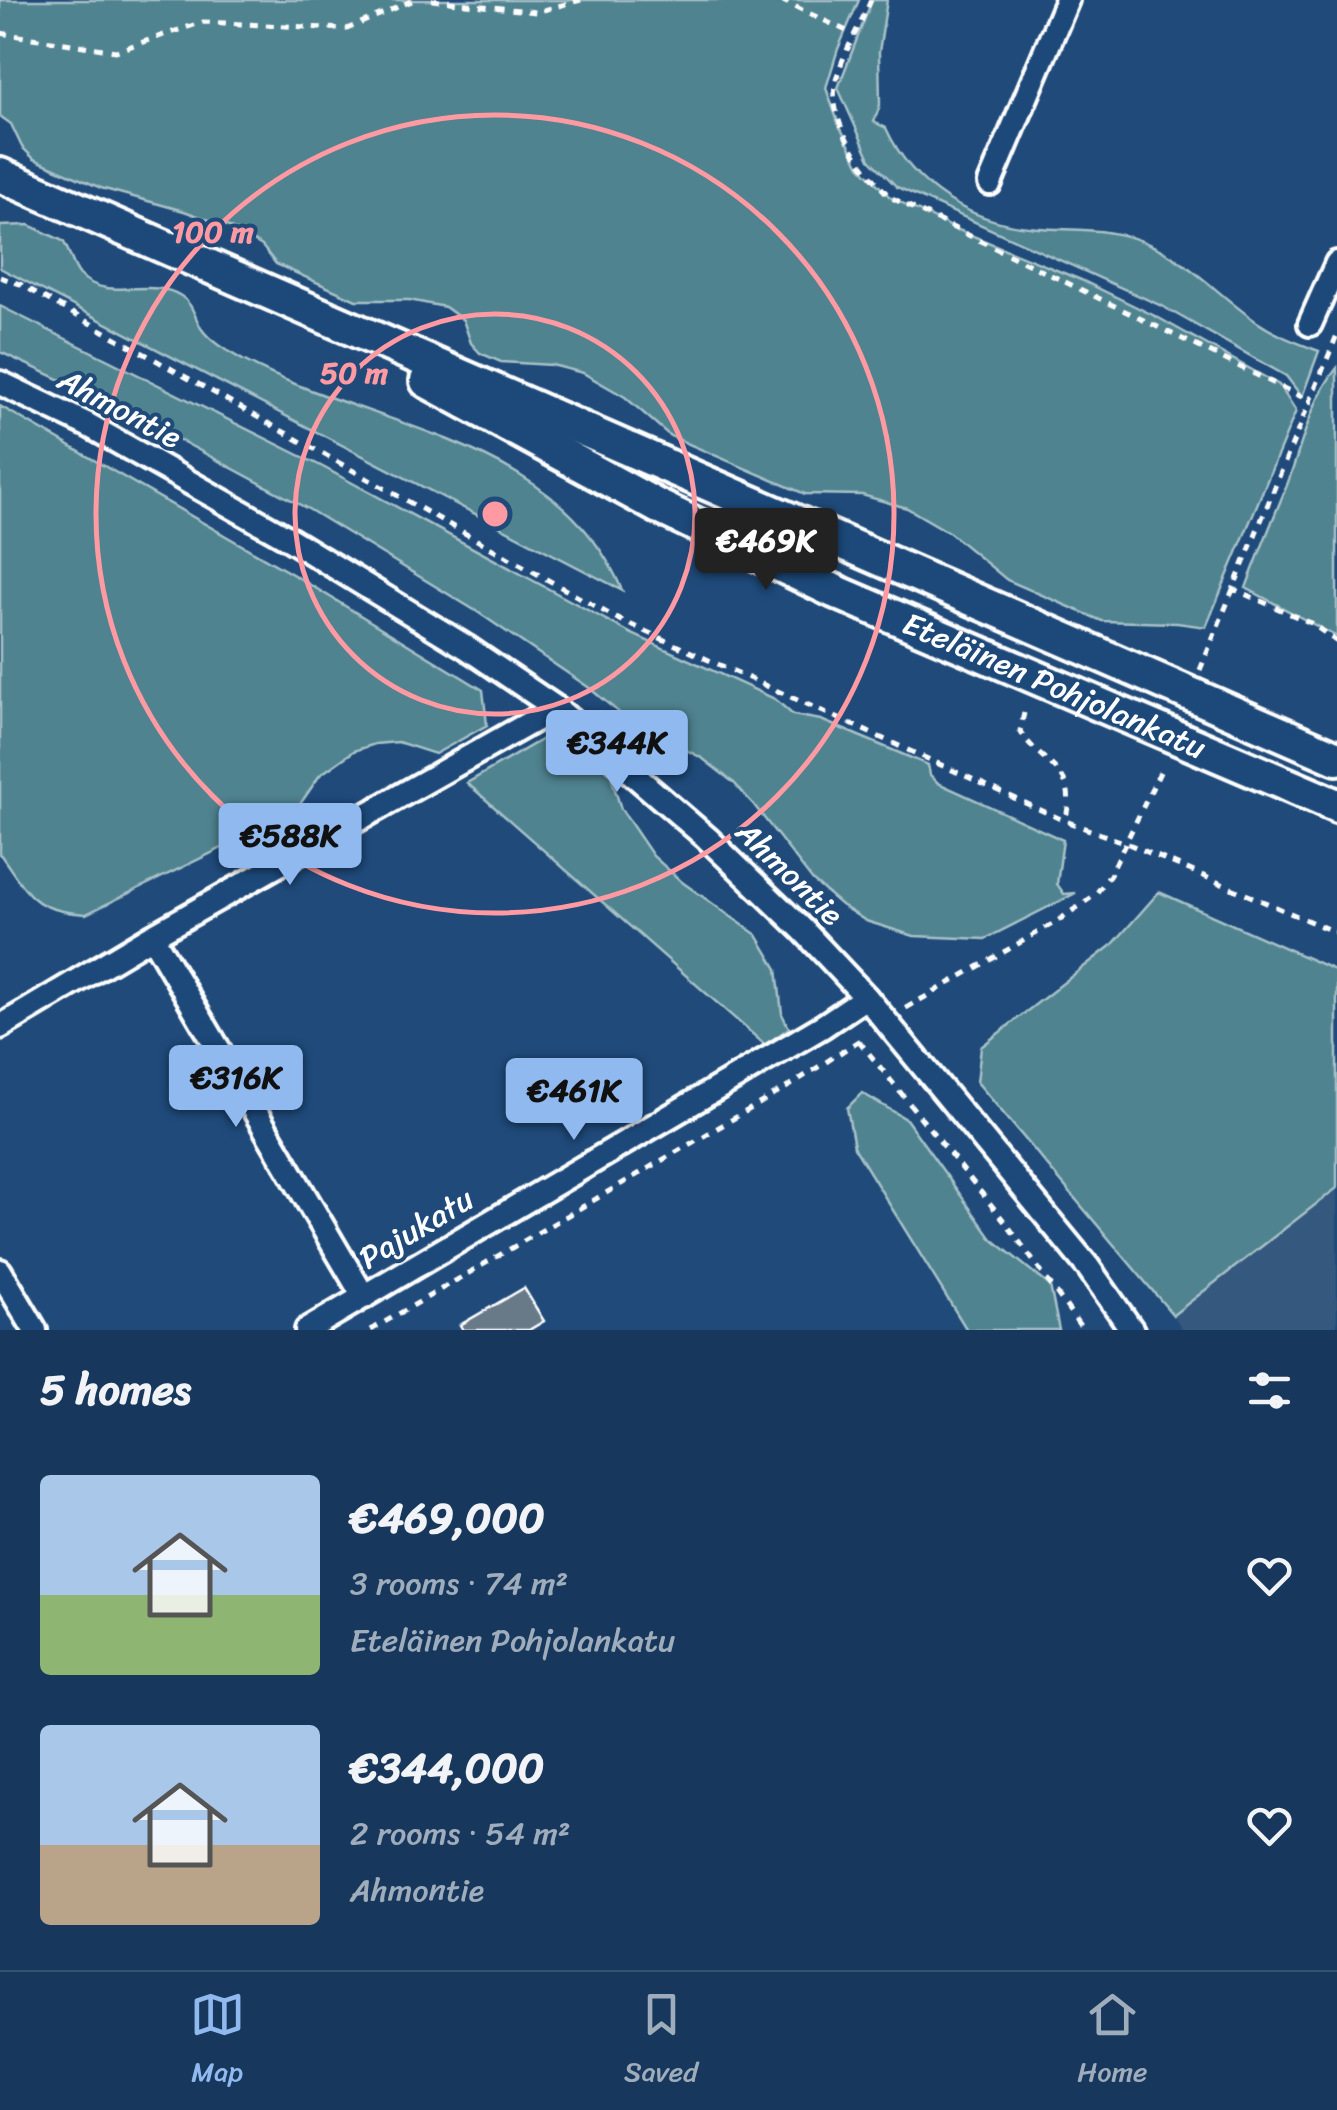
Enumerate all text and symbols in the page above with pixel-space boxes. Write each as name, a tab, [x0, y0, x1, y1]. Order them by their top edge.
text: 100 m	[172, 205, 254, 259]
text: 50 m	[320, 346, 388, 400]
street label: Ahmontie	[46, 351, 192, 465]
centre of rings	[477, 496, 513, 532]
pin: €469K	[696, 508, 836, 593]
text: €469K	[717, 512, 815, 569]
street label: Eteläinen Pohjolankatu	[894, 596, 1215, 776]
pin: €344K	[547, 710, 687, 795]
text: €344K	[568, 714, 666, 771]
pin: €588K	[220, 803, 360, 888]
street label: Ahmontie	[721, 806, 858, 940]
text: €588K	[241, 807, 339, 864]
pin: €316K	[166, 1045, 306, 1130]
text: €316K	[191, 1049, 281, 1106]
pin: €461K	[504, 1058, 644, 1143]
text: €461K	[528, 1062, 620, 1119]
street label: Pajukatu	[348, 1172, 485, 1285]
text: 5 homes	[40, 1353, 191, 1427]
icon: filters	[1242, 1363, 1297, 1418]
text: €469,000	[350, 1481, 545, 1555]
icon: home	[120, 1515, 240, 1635]
icon: heart	[1242, 1548, 1297, 1603]
text: 3 rooms · 74 m²	[350, 1555, 568, 1612]
text: Eteläinen Pohjolankatu	[350, 1612, 675, 1669]
text: €344,000	[350, 1731, 544, 1805]
icon: home	[120, 1765, 240, 1885]
icon: heart	[1242, 1798, 1297, 1853]
text: 2 rooms · 54 m²	[350, 1805, 570, 1862]
text: Ahmontie	[350, 1862, 484, 1919]
tab: Map	[190, 1987, 245, 2096]
tab: Saved	[624, 1987, 698, 2096]
tab: Home	[1077, 1987, 1147, 2096]

